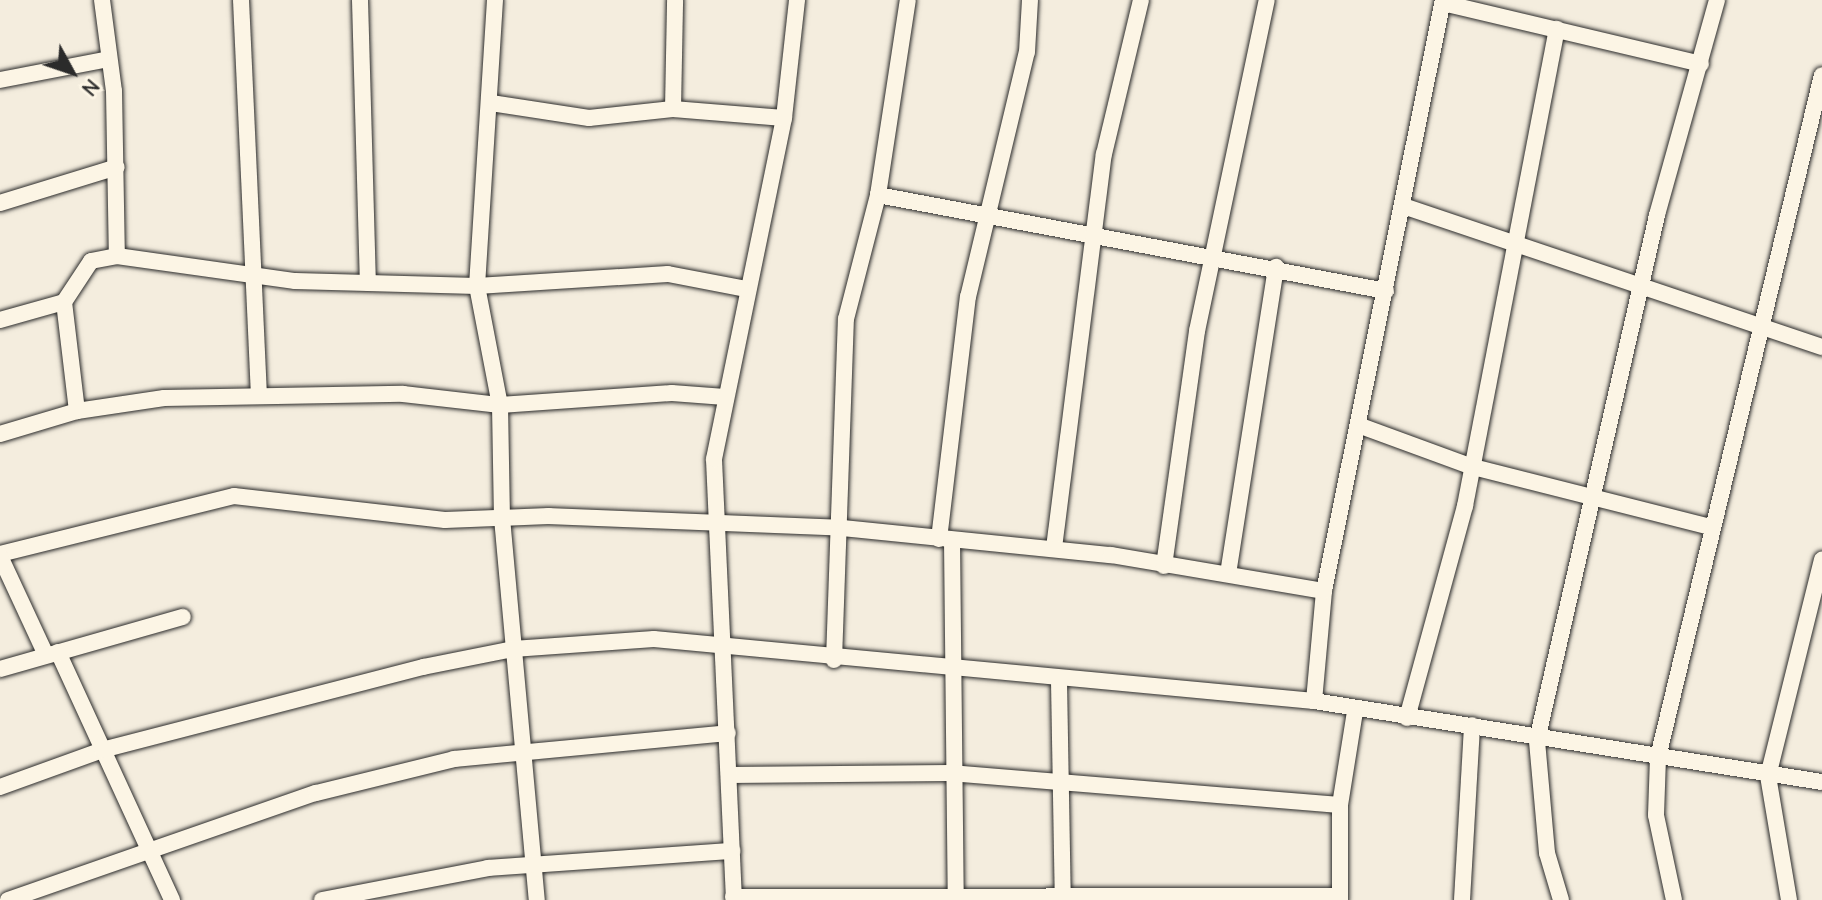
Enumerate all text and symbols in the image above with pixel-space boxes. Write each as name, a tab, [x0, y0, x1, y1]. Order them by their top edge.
north arrow	[32, 32, 112, 112]
text: N	[76, 74, 105, 101]

